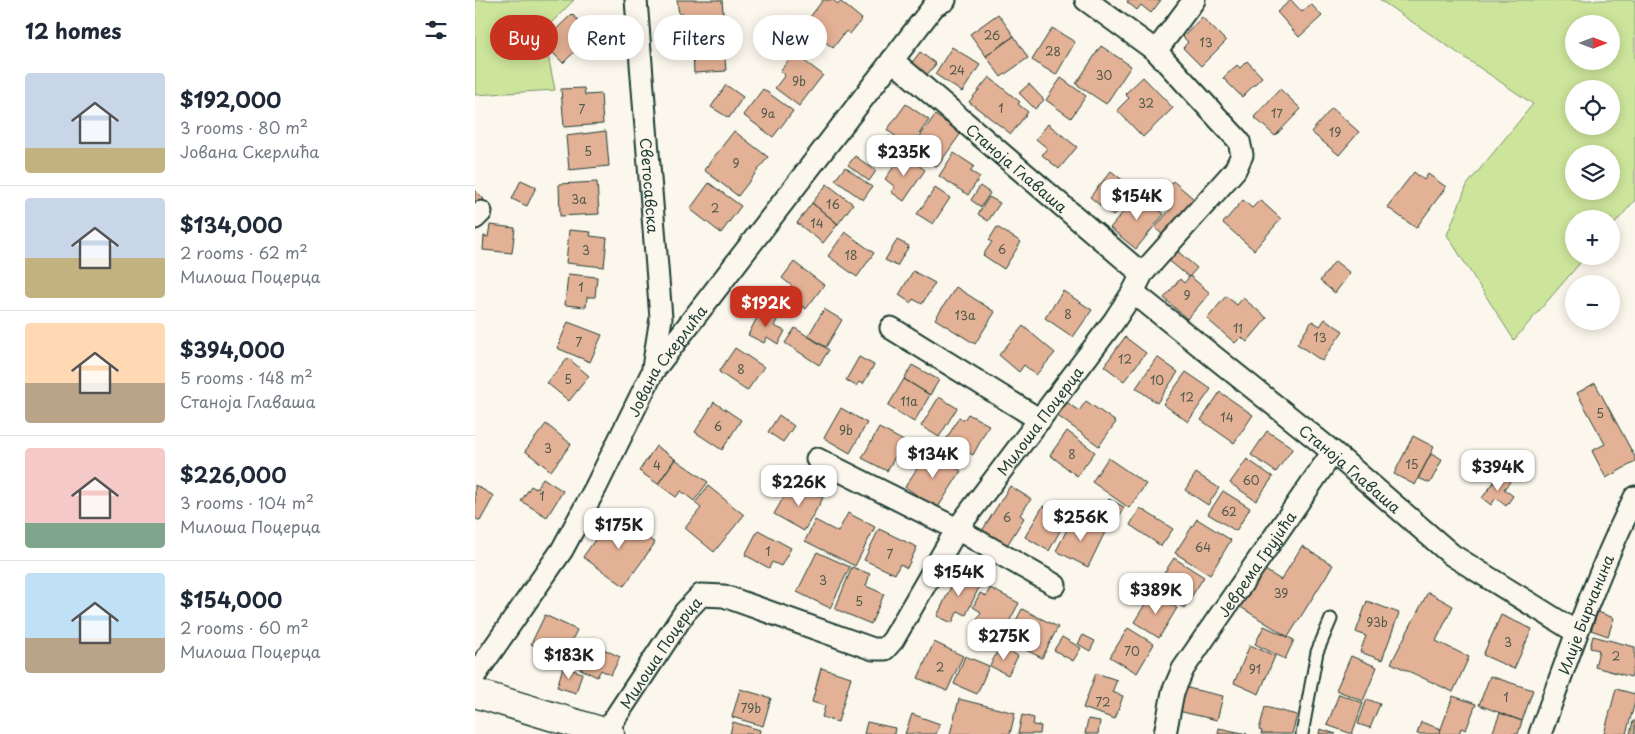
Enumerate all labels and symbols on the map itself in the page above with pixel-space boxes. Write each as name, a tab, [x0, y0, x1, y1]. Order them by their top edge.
north arrow	[1565, 15, 1620, 70]
house number: 26	[984, 26, 1000, 44]
house number: 13	[1199, 33, 1213, 51]
house number: 28	[1045, 42, 1061, 60]
house number: 24	[949, 61, 965, 79]
house number: 30	[1096, 66, 1113, 84]
house number: 9b	[792, 72, 806, 90]
house number: 32	[1138, 94, 1154, 112]
house number: 1	[998, 99, 1004, 117]
house number: 7	[579, 100, 586, 118]
house number: 9a	[761, 104, 776, 122]
house number: 17	[1271, 104, 1283, 122]
street label: Станоја Главаша	[962, 117, 1074, 218]
house number: 19	[1329, 123, 1341, 141]
pin: $235K	[869, 134, 939, 177]
street label: Светосавска	[635, 137, 666, 235]
house number: 5	[584, 142, 592, 160]
house number: 9	[732, 154, 740, 172]
pin: $154K	[1102, 178, 1172, 221]
house number: 3a	[571, 190, 587, 208]
house number: 16	[826, 195, 840, 213]
house number: 2	[711, 199, 719, 217]
house number: 14	[810, 214, 824, 232]
house number: 6	[998, 240, 1006, 258]
house number: 3	[582, 241, 590, 259]
house number: 18	[845, 246, 857, 264]
house number: 1	[578, 278, 584, 296]
pin: $192K	[731, 286, 801, 328]
house number: 9	[1183, 286, 1191, 304]
street label: Јована Скерлића	[621, 299, 712, 421]
house number: 8	[1064, 305, 1072, 323]
house number: 13a	[955, 306, 976, 324]
house number: 11	[1233, 319, 1243, 337]
house number: 13	[1313, 328, 1327, 346]
house number: 7	[576, 333, 583, 351]
house number: 12	[1118, 350, 1132, 368]
house number: 8	[737, 360, 745, 378]
street label: Милоша Поцерца	[990, 360, 1088, 480]
house number: 5	[564, 370, 572, 388]
house number: 10	[1150, 371, 1164, 389]
house number: 12	[1180, 388, 1194, 406]
house number: 11a	[900, 392, 918, 410]
house number: 5	[1596, 404, 1604, 422]
house number: 14	[1220, 408, 1234, 426]
house number: 6	[714, 417, 722, 435]
street label: Станоја Главаша	[1295, 418, 1407, 518]
house number: 9b	[839, 421, 853, 439]
pin: $134K	[898, 436, 968, 479]
house number: 3	[544, 439, 552, 457]
house number: 8	[1068, 445, 1076, 463]
pin: $394K	[1463, 450, 1533, 492]
house number: 15	[1405, 455, 1419, 473]
house number: 4	[653, 456, 661, 474]
pin: $226K	[764, 464, 834, 507]
house number: 60	[1242, 471, 1260, 489]
house number: 1	[539, 487, 545, 505]
pin: $256K	[1046, 500, 1116, 542]
house number: 62	[1221, 502, 1237, 520]
street label: Јеврема Грујића	[1211, 505, 1301, 621]
pin: $175K	[584, 508, 654, 550]
house number: 6	[1003, 508, 1011, 526]
house number: 64	[1195, 538, 1211, 556]
house number: 1	[765, 542, 771, 560]
house number: 7	[887, 545, 894, 563]
street label: Илије Бирчанина	[1551, 550, 1619, 677]
pin: $154K	[924, 554, 994, 597]
house number: 3	[819, 571, 827, 589]
pin: $389K	[1121, 572, 1191, 615]
house number: 39	[1274, 584, 1288, 602]
street label: Милоша Поцерца	[613, 590, 707, 713]
house number: 5	[855, 592, 863, 610]
house number: 93b	[1366, 613, 1388, 631]
pin: $275K	[969, 618, 1039, 661]
house number: 3	[1504, 633, 1512, 651]
pin: $183K	[534, 638, 604, 680]
house number: 70	[1124, 642, 1140, 660]
house number: 2	[1612, 647, 1620, 665]
house number: 2	[936, 658, 944, 676]
house number: 91	[1249, 660, 1261, 678]
house number: 1	[1503, 688, 1509, 706]
house number: 72	[1095, 693, 1111, 711]
house number: 79b	[741, 699, 761, 717]

